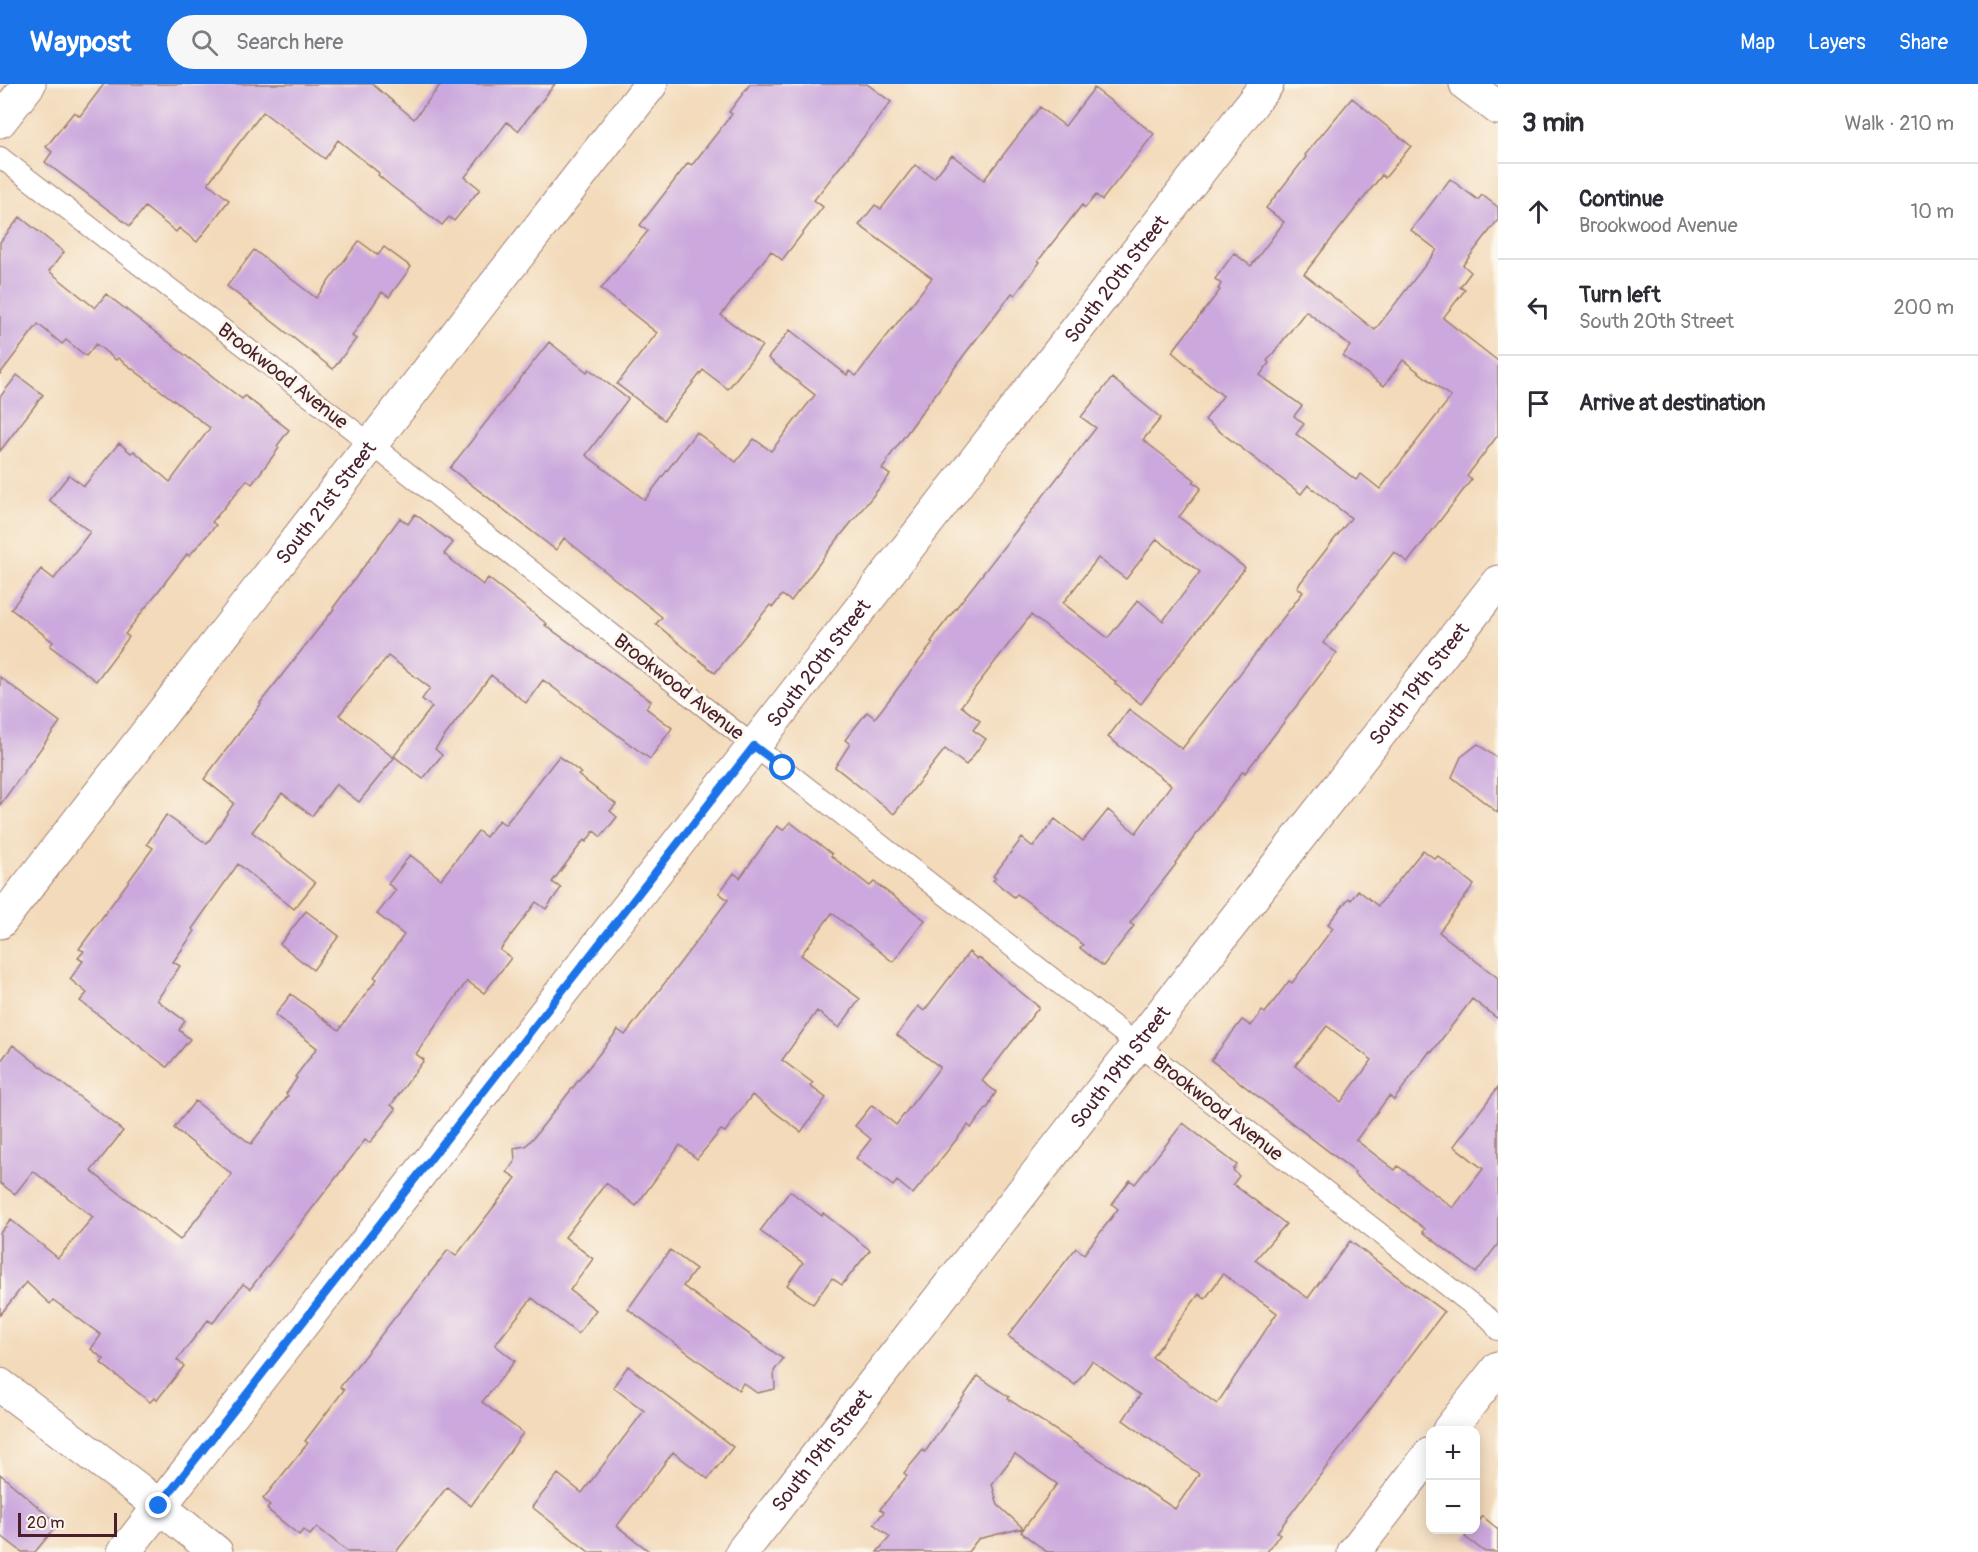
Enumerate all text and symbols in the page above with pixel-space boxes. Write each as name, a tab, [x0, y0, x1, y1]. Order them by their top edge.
search box	[167, 15, 587, 69]
text: Waypost	[30, 25, 131, 60]
icon: search	[188, 26, 221, 59]
text: Search here	[236, 28, 343, 56]
text: Map	[1740, 29, 1775, 56]
text: Layers	[1808, 29, 1866, 56]
text: Share	[1899, 29, 1948, 56]
text: 3 min	[1522, 107, 1584, 139]
text: Walk · 210 m	[1845, 111, 1954, 136]
text: Continue	[1579, 185, 1663, 213]
icon: ahead	[1522, 195, 1555, 228]
text: 10 m	[1910, 199, 1954, 224]
street label: South 20th Street	[1059, 209, 1174, 348]
text: Brookwood Avenue	[1579, 213, 1738, 238]
text: Turn left	[1579, 281, 1661, 309]
icon: left	[1522, 291, 1555, 324]
text: 200 m	[1893, 295, 1954, 320]
text: South 20th Street	[1579, 309, 1734, 334]
street label: Brookwood Avenue	[213, 317, 353, 435]
icon: arrive	[1522, 387, 1555, 420]
text: Arrive at destination	[1579, 389, 1765, 417]
street label: South 21st Street	[270, 435, 382, 569]
street label: South 20th Street	[761, 593, 876, 732]
street label: South 19th Street	[1363, 617, 1475, 750]
street label: Brookwood Avenue	[609, 628, 749, 746]
route start	[769, 754, 795, 780]
street label: South 19th Street	[1065, 1000, 1176, 1133]
street label: Brookwood Avenue	[1148, 1049, 1288, 1167]
street label: South 19th Street	[766, 1383, 877, 1517]
map controls	[1426, 1426, 1480, 1534]
button: +	[1426, 1426, 1480, 1480]
button: −	[1426, 1480, 1480, 1534]
route end	[145, 1492, 171, 1518]
scale bar	[18, 1510, 117, 1538]
text: 20 m	[27, 1513, 65, 1533]

